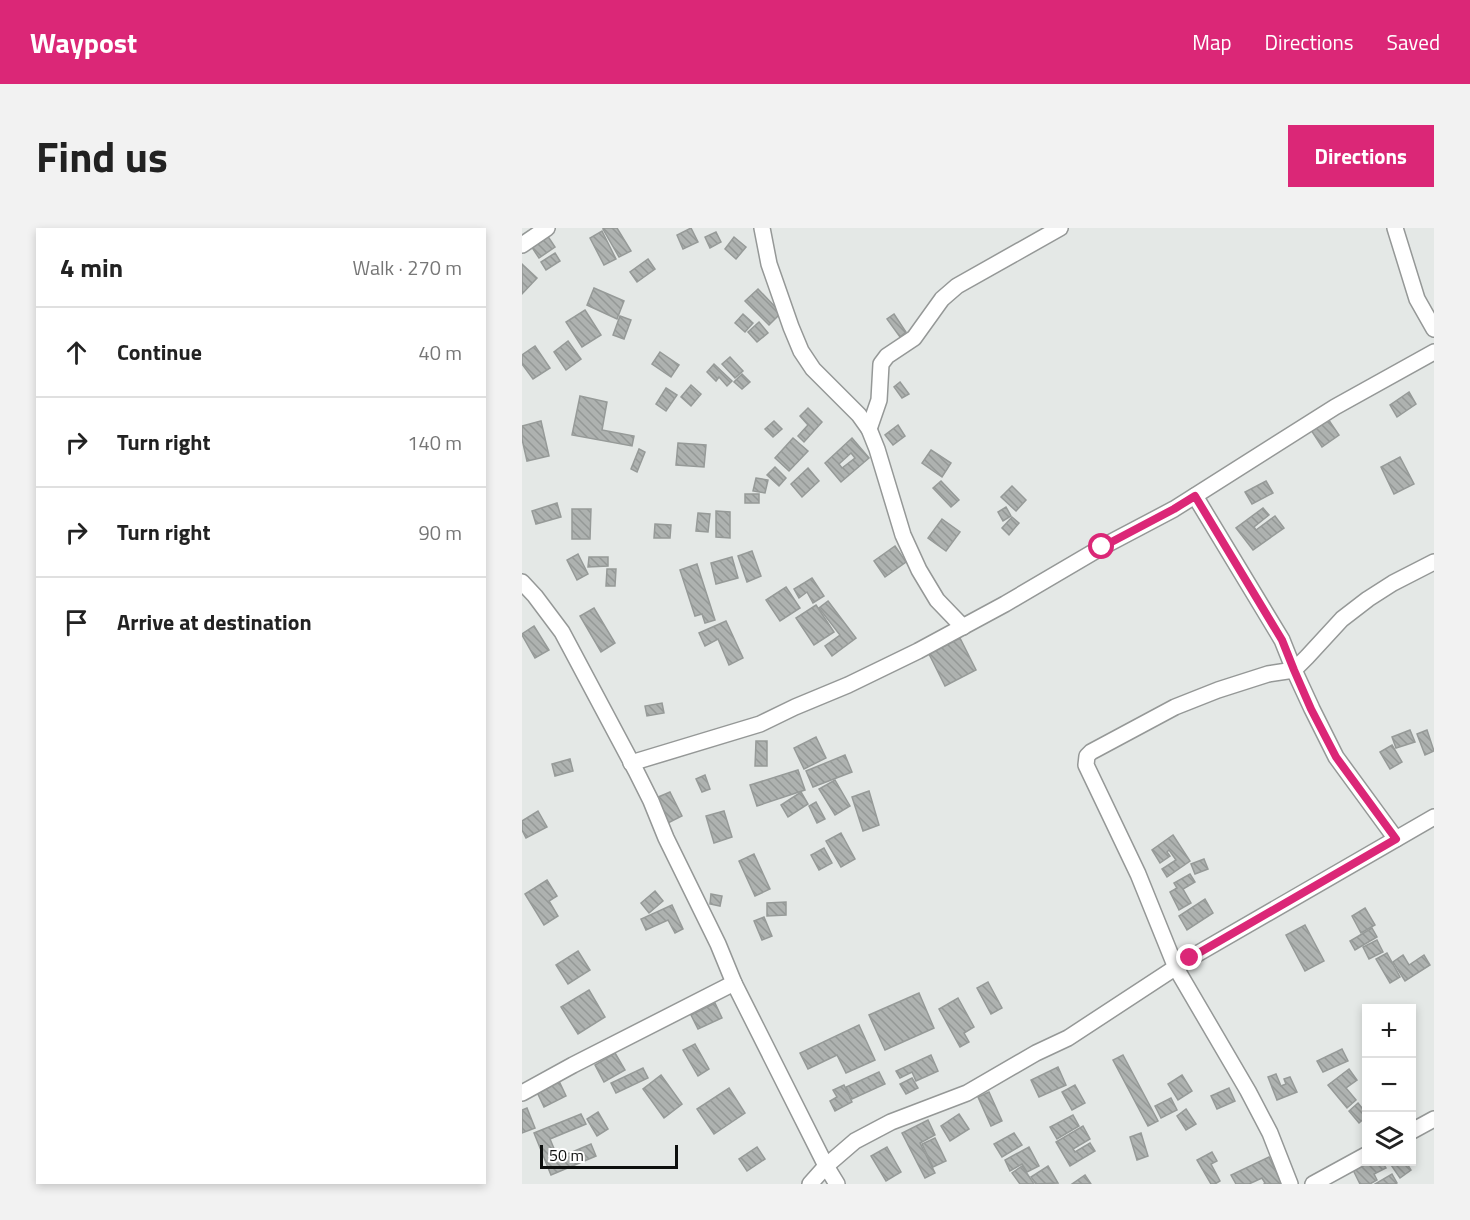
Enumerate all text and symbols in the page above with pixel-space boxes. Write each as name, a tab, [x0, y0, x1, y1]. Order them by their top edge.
text: Waypost	[30, 21, 137, 64]
text: Map	[1192, 26, 1232, 58]
text: Directions	[1265, 26, 1354, 58]
text: Saved	[1387, 26, 1440, 58]
text: Find us	[36, 124, 168, 188]
button: Directions	[1288, 125, 1434, 187]
text: 4 min	[60, 248, 123, 287]
text: Walk · 270 m	[353, 252, 462, 283]
text: Continue	[117, 335, 202, 369]
icon: ahead	[60, 336, 93, 369]
text: 40 m	[418, 337, 462, 368]
text: Turn right	[117, 425, 211, 459]
icon: right	[60, 426, 93, 459]
text: 140 m	[407, 427, 462, 458]
text: Turn right	[117, 515, 211, 549]
icon: right	[60, 516, 93, 549]
text: 90 m	[418, 517, 462, 548]
route start	[1088, 533, 1114, 559]
text: Arrive at destination	[117, 605, 312, 639]
icon: arrive	[60, 606, 93, 639]
route end	[1176, 944, 1202, 970]
map controls	[1362, 1004, 1416, 1166]
button: +	[1362, 1004, 1416, 1058]
button: −	[1362, 1058, 1416, 1112]
button: layers	[1362, 1112, 1416, 1166]
scale bar	[540, 1142, 678, 1170]
text: 50 m	[549, 1143, 584, 1167]

